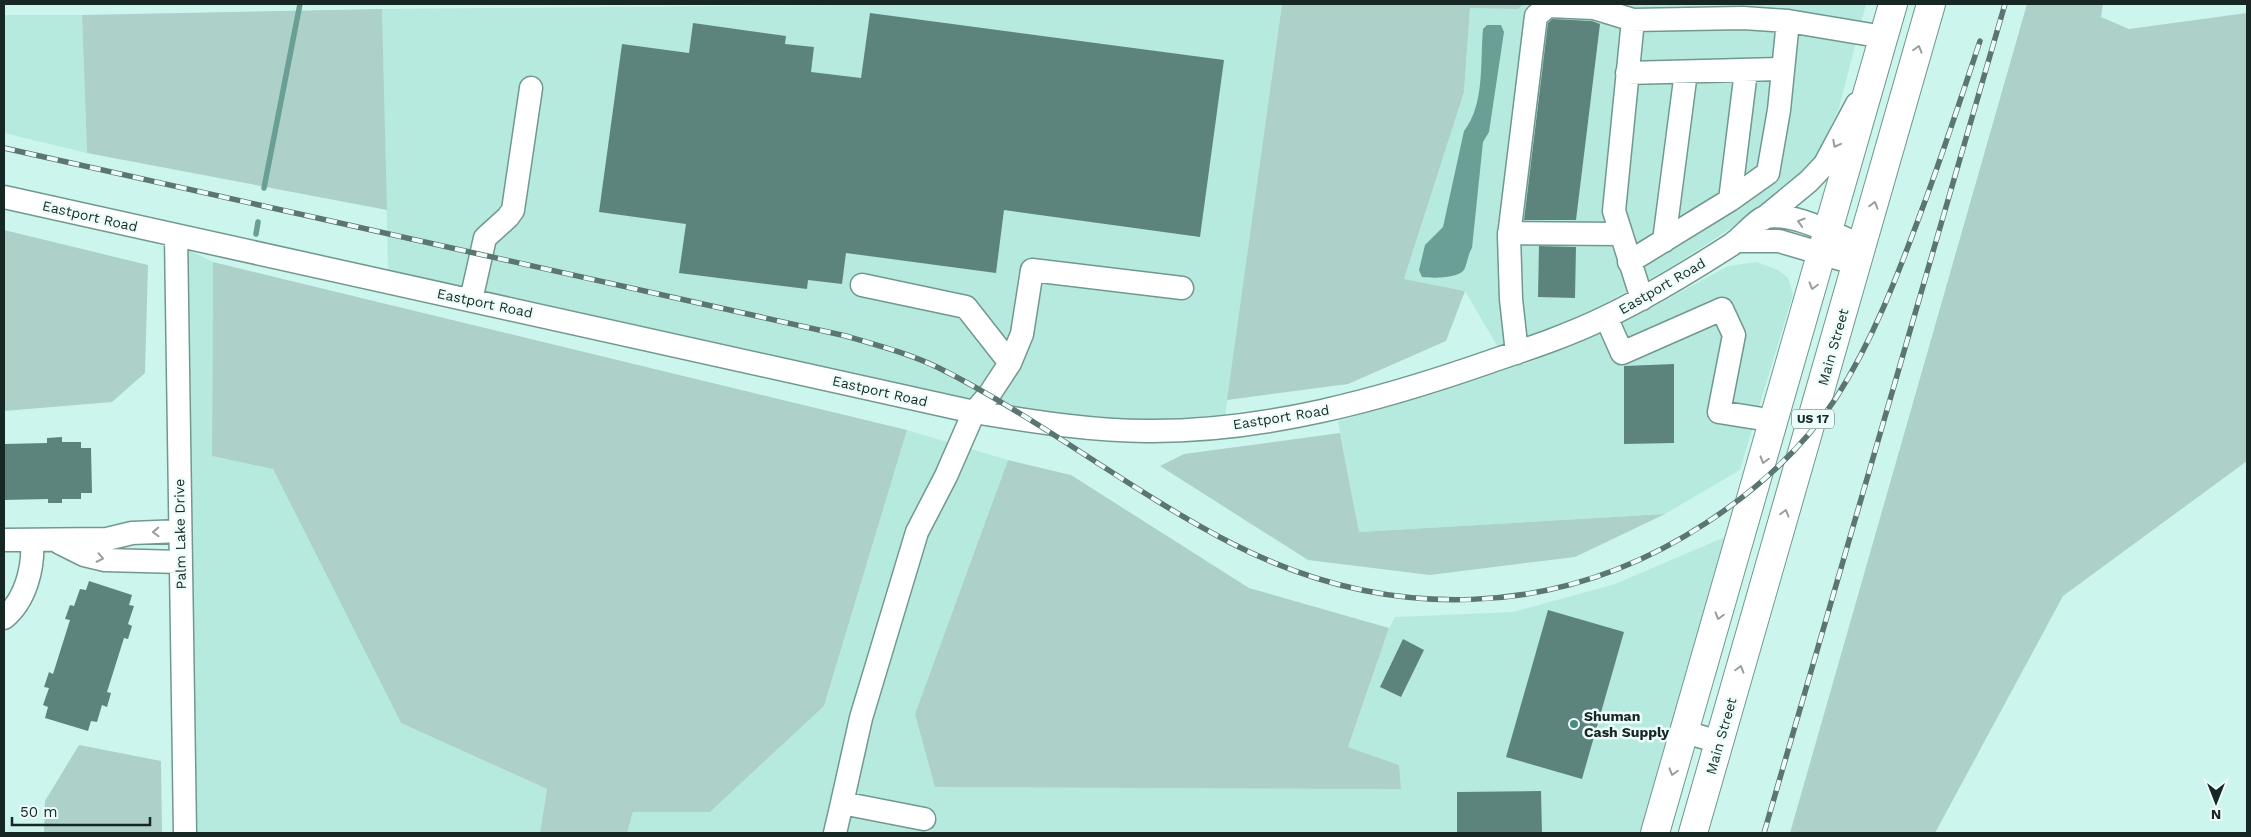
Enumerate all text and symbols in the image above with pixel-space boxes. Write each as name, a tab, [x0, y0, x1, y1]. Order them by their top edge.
one-way arrow	[1912, 44, 1923, 53]
one-way arrow	[1832, 138, 1842, 147]
street label: Eastport Road	[41, 197, 139, 235]
one-way arrow	[1868, 202, 1878, 210]
one-way arrow	[1797, 217, 1805, 227]
street label: Eastport Road	[1616, 255, 1708, 317]
one-way arrow	[1809, 282, 1819, 290]
street label: Eastport Road	[436, 285, 534, 321]
street label: Main Street	[1814, 307, 1852, 387]
street label: Eastport Road	[831, 372, 929, 410]
street label: Eastport Road	[1232, 401, 1330, 433]
road number: US 17	[1792, 409, 1834, 428]
one-way arrow	[1759, 455, 1770, 464]
street label: Palm Lake Drive	[171, 479, 189, 589]
one-way arrow	[1780, 509, 1790, 517]
one-way arrow	[152, 526, 160, 537]
one-way arrow	[95, 553, 104, 563]
one-way arrow	[1714, 611, 1724, 619]
one-way arrow	[1735, 665, 1745, 673]
street label: Main Street	[1702, 696, 1740, 776]
place label: Shuman Cash Supply	[1584, 708, 1669, 740]
marker: Shuman Cash Supply	[1568, 718, 1580, 730]
one-way arrow	[1669, 767, 1679, 775]
north arrow	[2191, 777, 2241, 827]
scale bar	[12, 794, 150, 826]
text: 50 m	[20, 803, 57, 821]
text: N	[2211, 807, 2221, 823]

